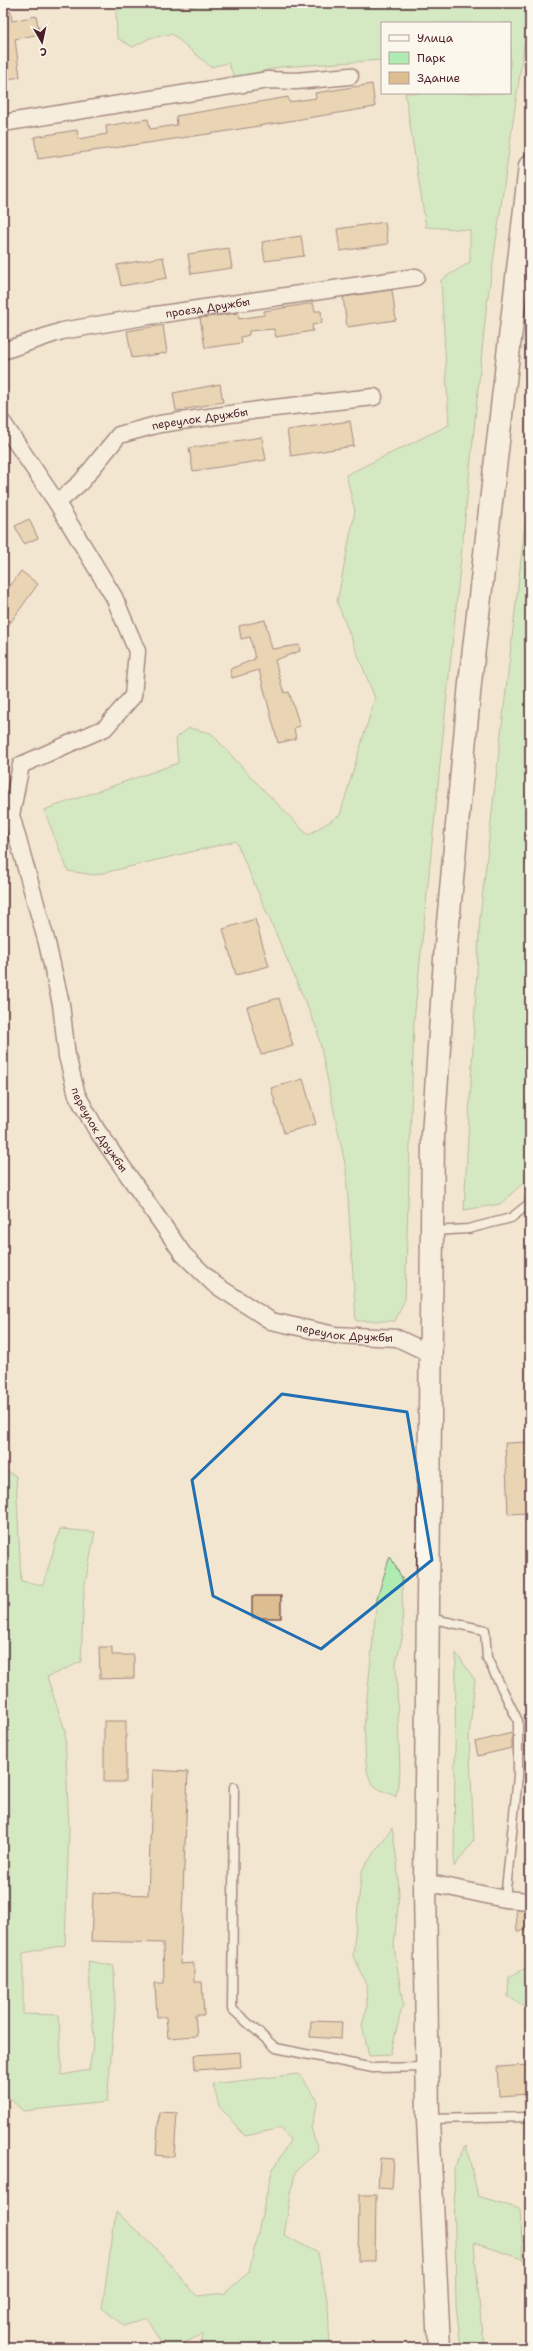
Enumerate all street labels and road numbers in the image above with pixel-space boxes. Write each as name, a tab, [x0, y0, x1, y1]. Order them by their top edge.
street label: проезд Дружбы	[165, 294, 251, 321]
street label: переулок Дружбы	[150, 404, 249, 433]
street label: переулок Дружбы	[68, 1086, 131, 1175]
street label: переулок Дружбы	[295, 1319, 393, 1345]

